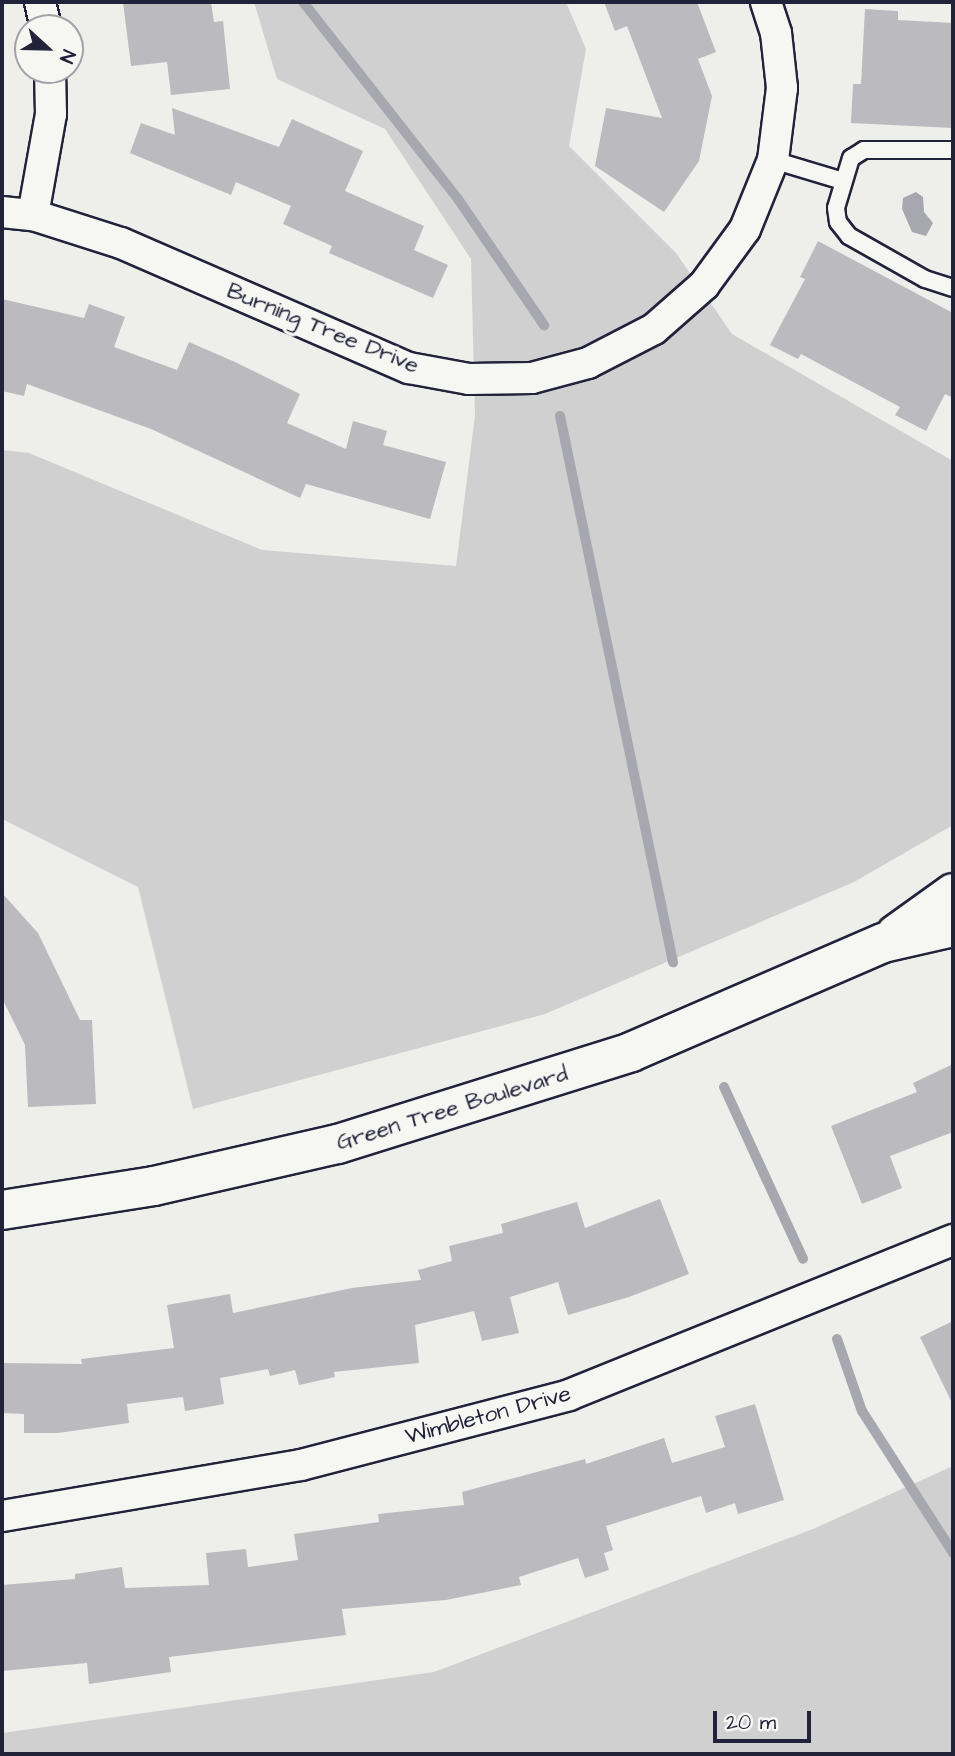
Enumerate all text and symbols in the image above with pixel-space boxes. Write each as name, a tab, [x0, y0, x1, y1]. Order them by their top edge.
north arrow	[14, 14, 84, 84]
text: N	[52, 46, 82, 67]
street label: Burning Tree Drive	[223, 277, 423, 379]
street label: Green Tree Boulevard	[333, 1060, 571, 1156]
street label: Wimbleton Drive	[402, 1380, 574, 1450]
scale bar	[717, 1696, 815, 1740]
text: 20 m	[726, 1708, 776, 1737]

